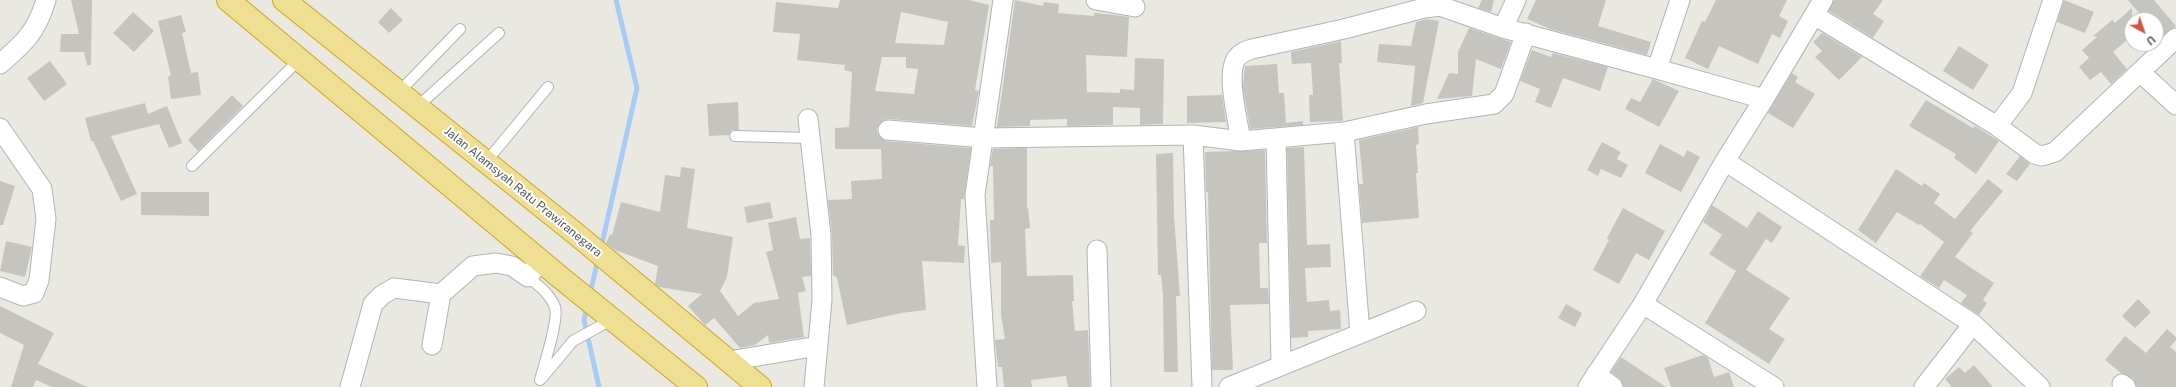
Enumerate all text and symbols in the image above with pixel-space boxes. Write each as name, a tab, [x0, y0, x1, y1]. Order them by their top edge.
north arrow	[2124, 12, 2164, 52]
text: U	[2144, 33, 2158, 48]
street label: Jalan Alamsyah Ratu Prawiranegara	[441, 124, 605, 260]

